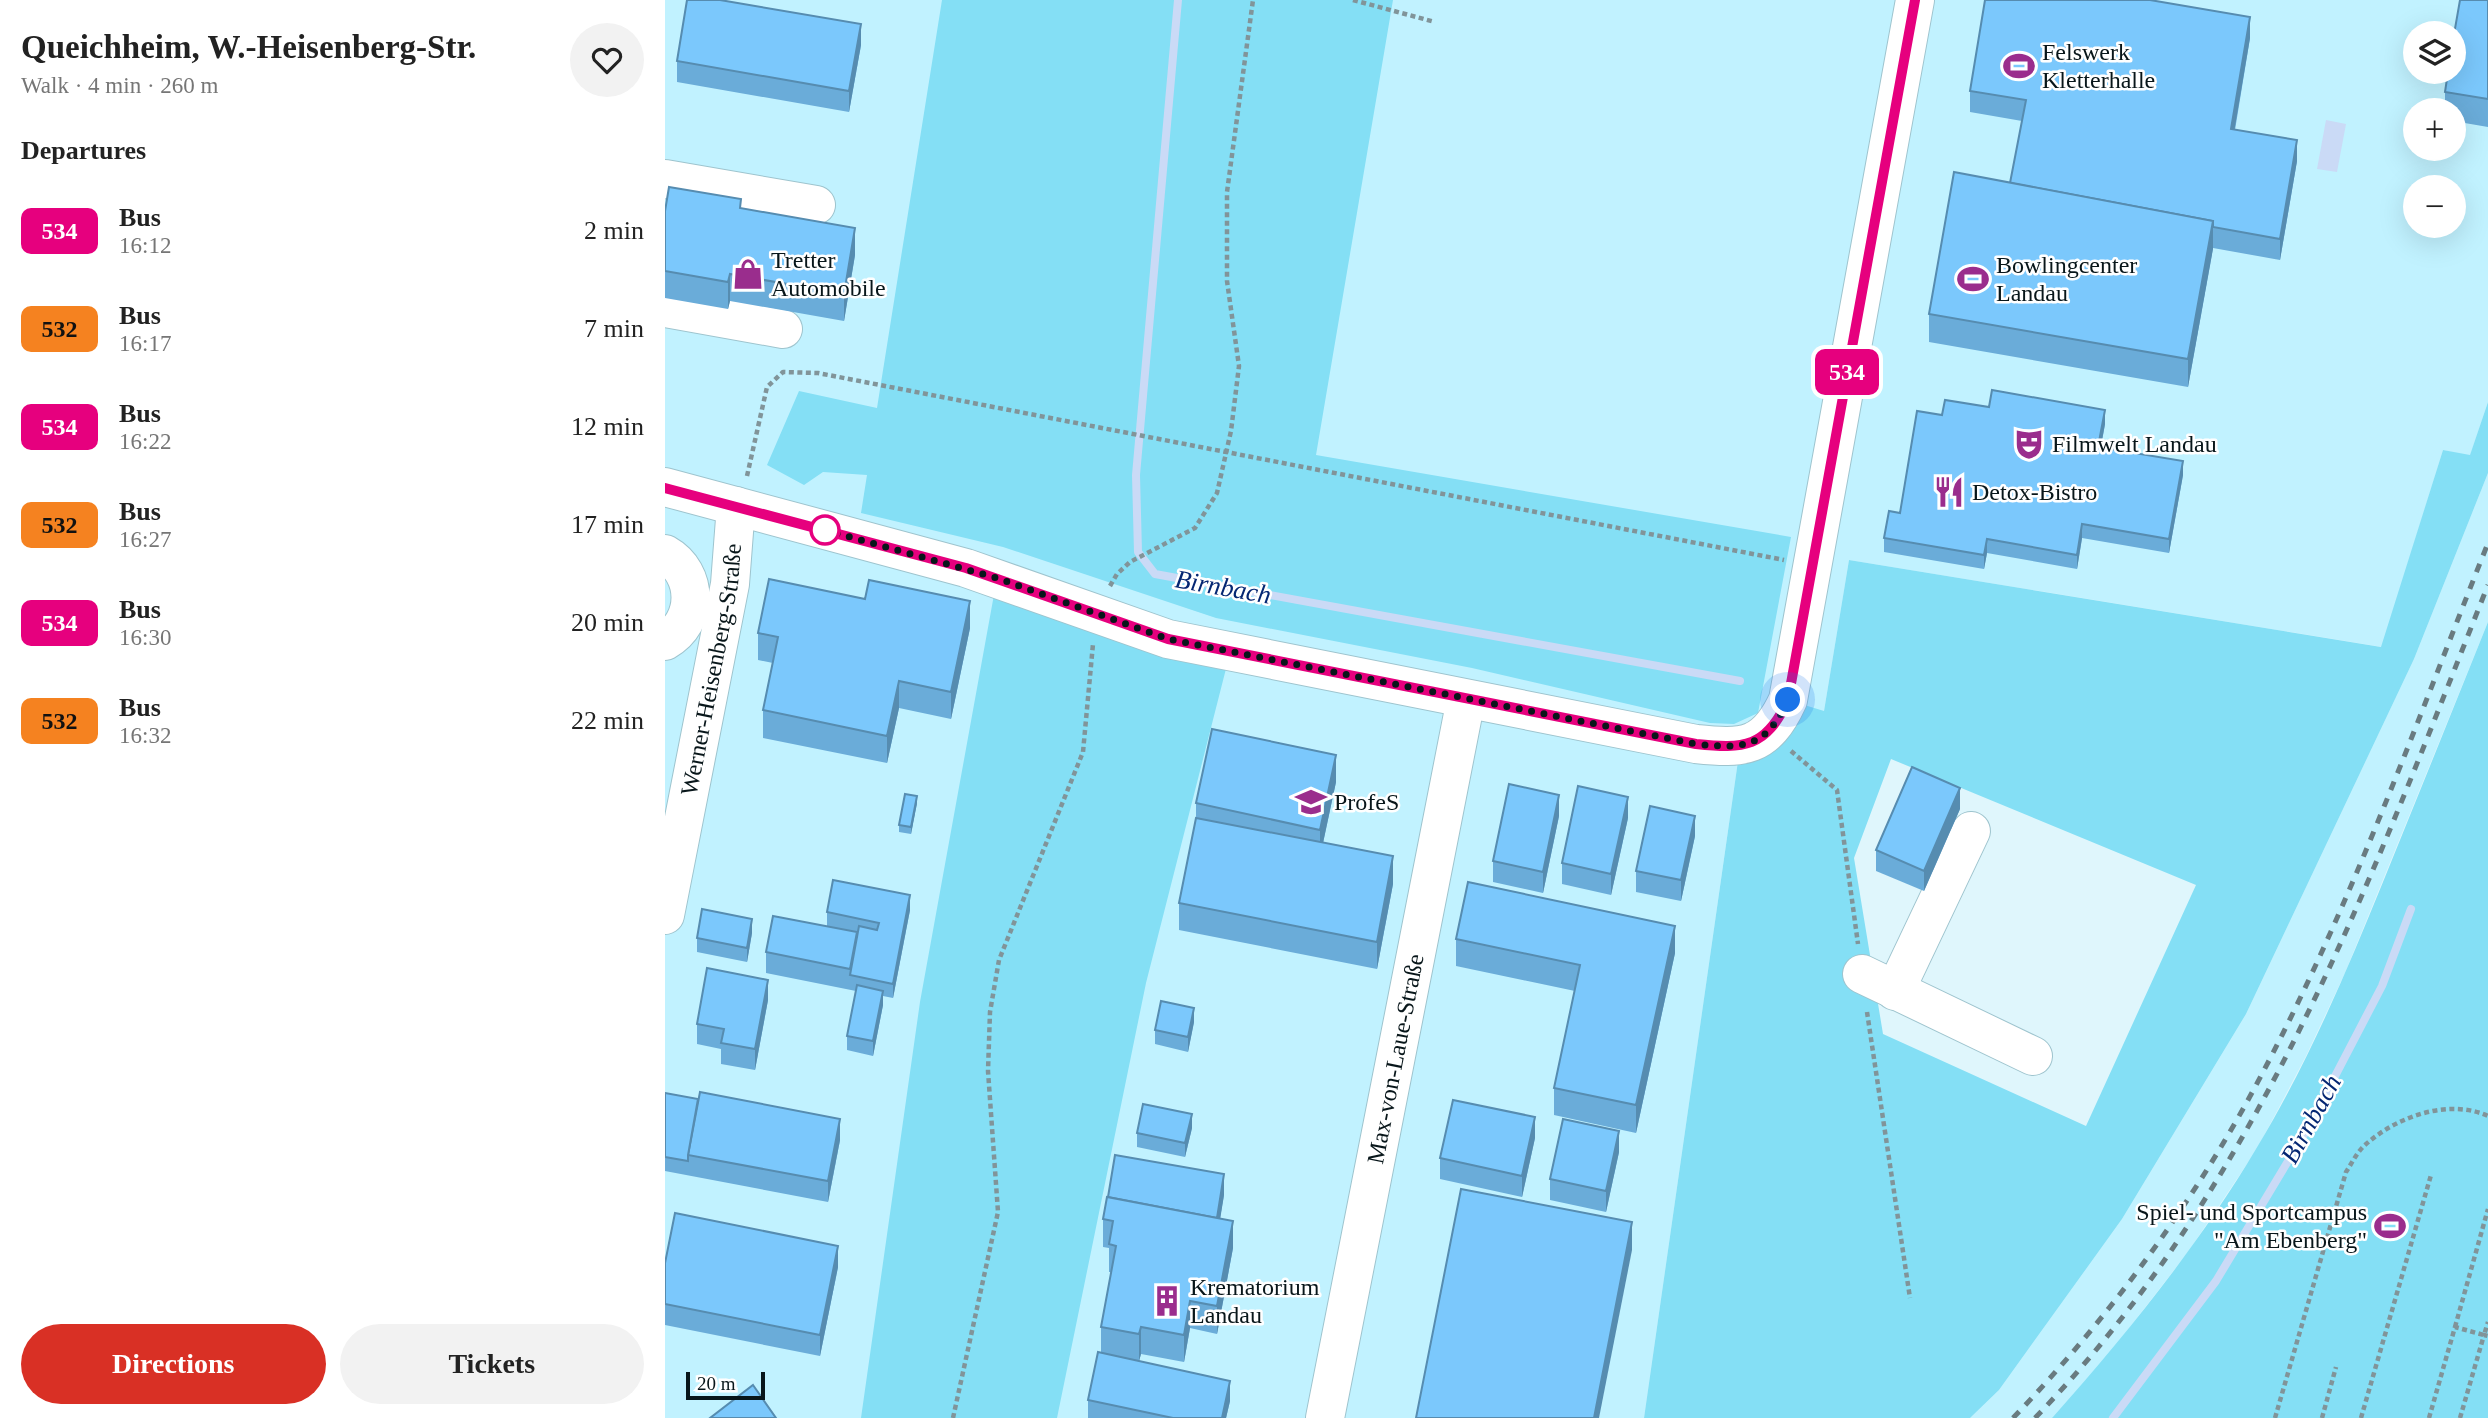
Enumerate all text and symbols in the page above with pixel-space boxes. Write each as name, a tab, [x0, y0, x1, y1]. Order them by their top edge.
map controls	[2403, 21, 2466, 238]
button: layers	[2403, 21, 2466, 84]
button: heart	[570, 23, 644, 97]
text: Queichheim, W.-Heisenberg-Str.	[21, 29, 476, 65]
place label: Felswerk Kletterhalle	[2042, 39, 2155, 93]
sports icon: Felswerk Kletterhalle	[2002, 49, 2036, 83]
text: Walk · 4 min · 260 m	[21, 73, 218, 98]
button: +	[2403, 98, 2466, 161]
text: Departures	[21, 136, 146, 165]
button: −	[2403, 175, 2466, 238]
text: Bus	[119, 203, 161, 232]
text: 2 min	[584, 216, 644, 245]
text: 534	[42, 218, 78, 244]
text: 16:12	[119, 233, 171, 258]
place label: Tretter Automobile	[771, 247, 886, 301]
place label: Bowlingcenter Landau	[1996, 252, 2137, 306]
shop icon: Tretter Automobile	[731, 257, 765, 291]
sports icon: Bowlingcenter Landau	[1956, 262, 1990, 296]
text: Bus	[119, 301, 161, 330]
text: 7 min	[584, 314, 644, 343]
text: 532	[42, 316, 78, 342]
text: 16:17	[119, 331, 171, 356]
line badge: 534	[1807, 349, 1887, 395]
text: 534	[1829, 359, 1865, 385]
text: Bus	[119, 399, 161, 428]
text: 12 min	[571, 412, 644, 441]
text: 534	[42, 414, 78, 440]
theatre icon: Filmwelt Landau	[2012, 427, 2046, 461]
text: 16:22	[119, 429, 171, 454]
place label: Filmwelt Landau	[2052, 431, 2217, 457]
restaurant icon: Detox-Bistro	[1932, 475, 1966, 509]
place label: Detox-Bistro	[1972, 479, 2097, 505]
text: Bus	[119, 497, 161, 526]
text: 17 min	[571, 510, 644, 539]
text: 532	[42, 512, 78, 538]
unlabelled marker	[810, 515, 840, 545]
text: 16:27	[119, 527, 171, 552]
street label: Werner-Heisenberg-Straße	[676, 543, 746, 798]
water label: Birnbach	[1173, 564, 1273, 610]
text: Bus	[119, 595, 161, 624]
text: 20 min	[571, 608, 644, 637]
text: 534	[42, 610, 78, 636]
text: 16:30	[119, 625, 171, 650]
your location	[1770, 682, 1805, 717]
text: Bus	[119, 693, 161, 722]
text: 22 min	[571, 706, 644, 735]
text: 532	[42, 708, 78, 734]
text: 16:32	[119, 723, 171, 748]
school or university icon: ProfeS	[1294, 785, 1328, 819]
place label: ProfeS	[1334, 789, 1399, 815]
street label: Max-von-Laue-Straße	[1362, 952, 1429, 1166]
water label: Birnbach	[2275, 1070, 2347, 1168]
place label: Spiel- und Sportcampus "Am Ebenberg"	[2136, 1199, 2367, 1253]
sports icon: Spiel- und Sportcampus "Am Ebenberg"	[2373, 1209, 2407, 1243]
place label: Krematorium Landau	[1190, 1274, 1320, 1328]
building icon: Krematorium Landau	[1150, 1284, 1184, 1318]
button: Directions	[21, 1324, 326, 1404]
button: Tickets	[340, 1324, 644, 1404]
scale bar	[686, 1369, 765, 1401]
text: 20 m	[697, 1373, 736, 1394]

